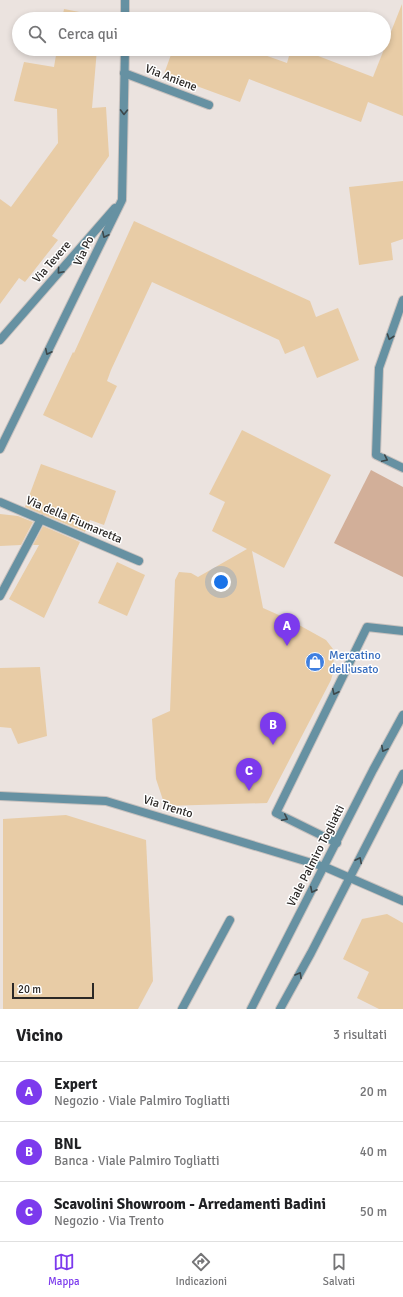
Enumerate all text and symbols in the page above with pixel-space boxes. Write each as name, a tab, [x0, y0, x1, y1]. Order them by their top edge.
search box	[12, 12, 391, 56]
icon: search	[26, 23, 48, 45]
text: Cerca qui	[58, 25, 118, 43]
street label: Via Aniene	[143, 61, 199, 95]
one-way arrow	[120, 109, 128, 115]
one-way arrow	[102, 231, 110, 238]
street label: Via Po	[70, 234, 98, 268]
street label: Via Tevere	[30, 238, 74, 286]
one-way arrow	[58, 267, 65, 274]
one-way arrow	[386, 333, 395, 340]
one-way arrow	[45, 347, 53, 355]
one-way arrow	[381, 454, 388, 462]
street label: Via della Fiumaretta	[24, 493, 124, 547]
your location	[211, 572, 231, 592]
pin: A	[274, 613, 300, 646]
place label: Mercatino dell'usato	[329, 648, 381, 677]
shop icon: Mercatino dell'usato	[304, 651, 326, 673]
one-way arrow	[332, 688, 340, 696]
pin: B	[260, 712, 286, 745]
one-way arrow	[382, 745, 389, 752]
pin: C	[236, 758, 262, 791]
street label: Via Trento	[141, 792, 195, 822]
street label: Viale Palmiro Togliatti	[284, 803, 348, 909]
one-way arrow	[280, 813, 288, 820]
one-way arrow	[354, 856, 362, 864]
one-way arrow	[310, 886, 318, 893]
one-way arrow	[294, 972, 302, 979]
scale bar	[12, 981, 94, 1000]
text: 20 m	[18, 983, 41, 996]
text: Vicino	[16, 1025, 63, 1046]
text: 3 risultati	[333, 1027, 387, 1043]
text: Expert	[54, 1075, 97, 1093]
text: A	[25, 1084, 33, 1100]
text: 20 m	[360, 1084, 387, 1100]
text: Negozio · Viale Palmiro Togliatti	[54, 1093, 230, 1109]
text: BNL	[54, 1135, 82, 1153]
text: B	[25, 1144, 33, 1160]
text: 40 m	[360, 1144, 387, 1160]
text: Banca · Viale Palmiro Togliatti	[54, 1153, 220, 1169]
text: Scavolini Showroom - Arredamenti Badini	[54, 1195, 326, 1213]
text: C	[25, 1204, 33, 1220]
text: 50 m	[360, 1204, 387, 1220]
text: Negozio · Via Trento	[54, 1213, 164, 1229]
tab: Mappa	[48, 1251, 80, 1288]
tab: Indicazioni	[176, 1251, 227, 1288]
tab: Salvati	[323, 1251, 355, 1288]

